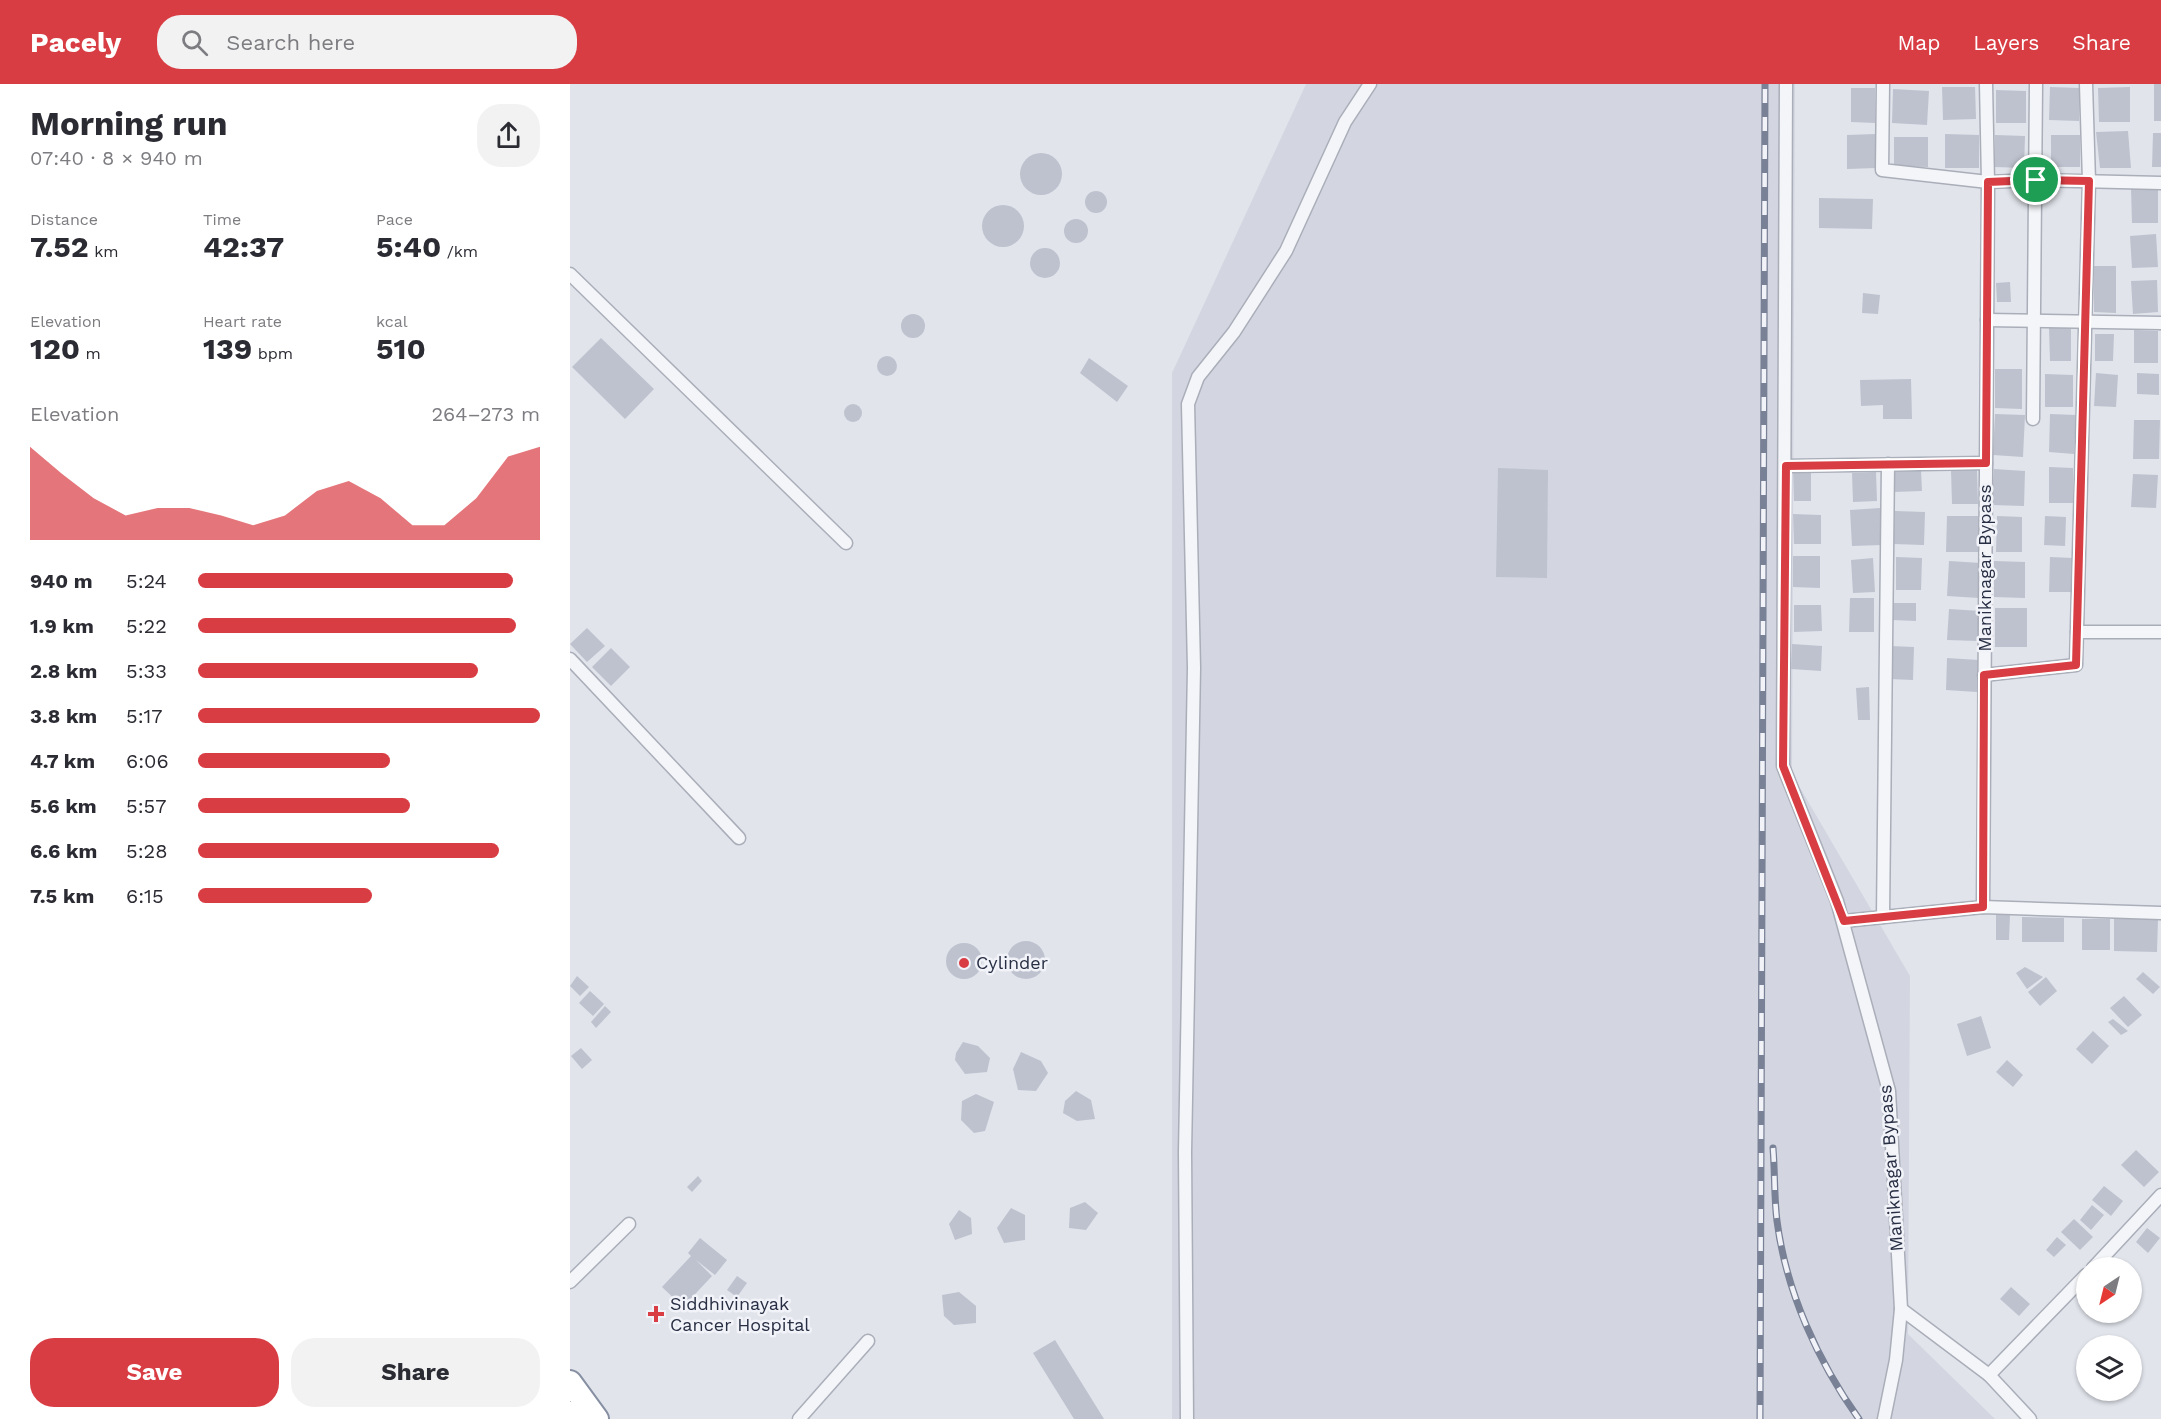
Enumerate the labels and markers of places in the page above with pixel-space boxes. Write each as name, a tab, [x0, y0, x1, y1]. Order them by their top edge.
pin	[2010, 154, 2061, 205]
place label: Cylinder	[976, 952, 1048, 973]
marker: Cylinder	[957, 956, 971, 970]
place label: Siddhivinayak Cancer Hospital	[670, 1293, 810, 1335]
marker: Siddhivinayak Cancer Hospital	[647, 1305, 665, 1323]

